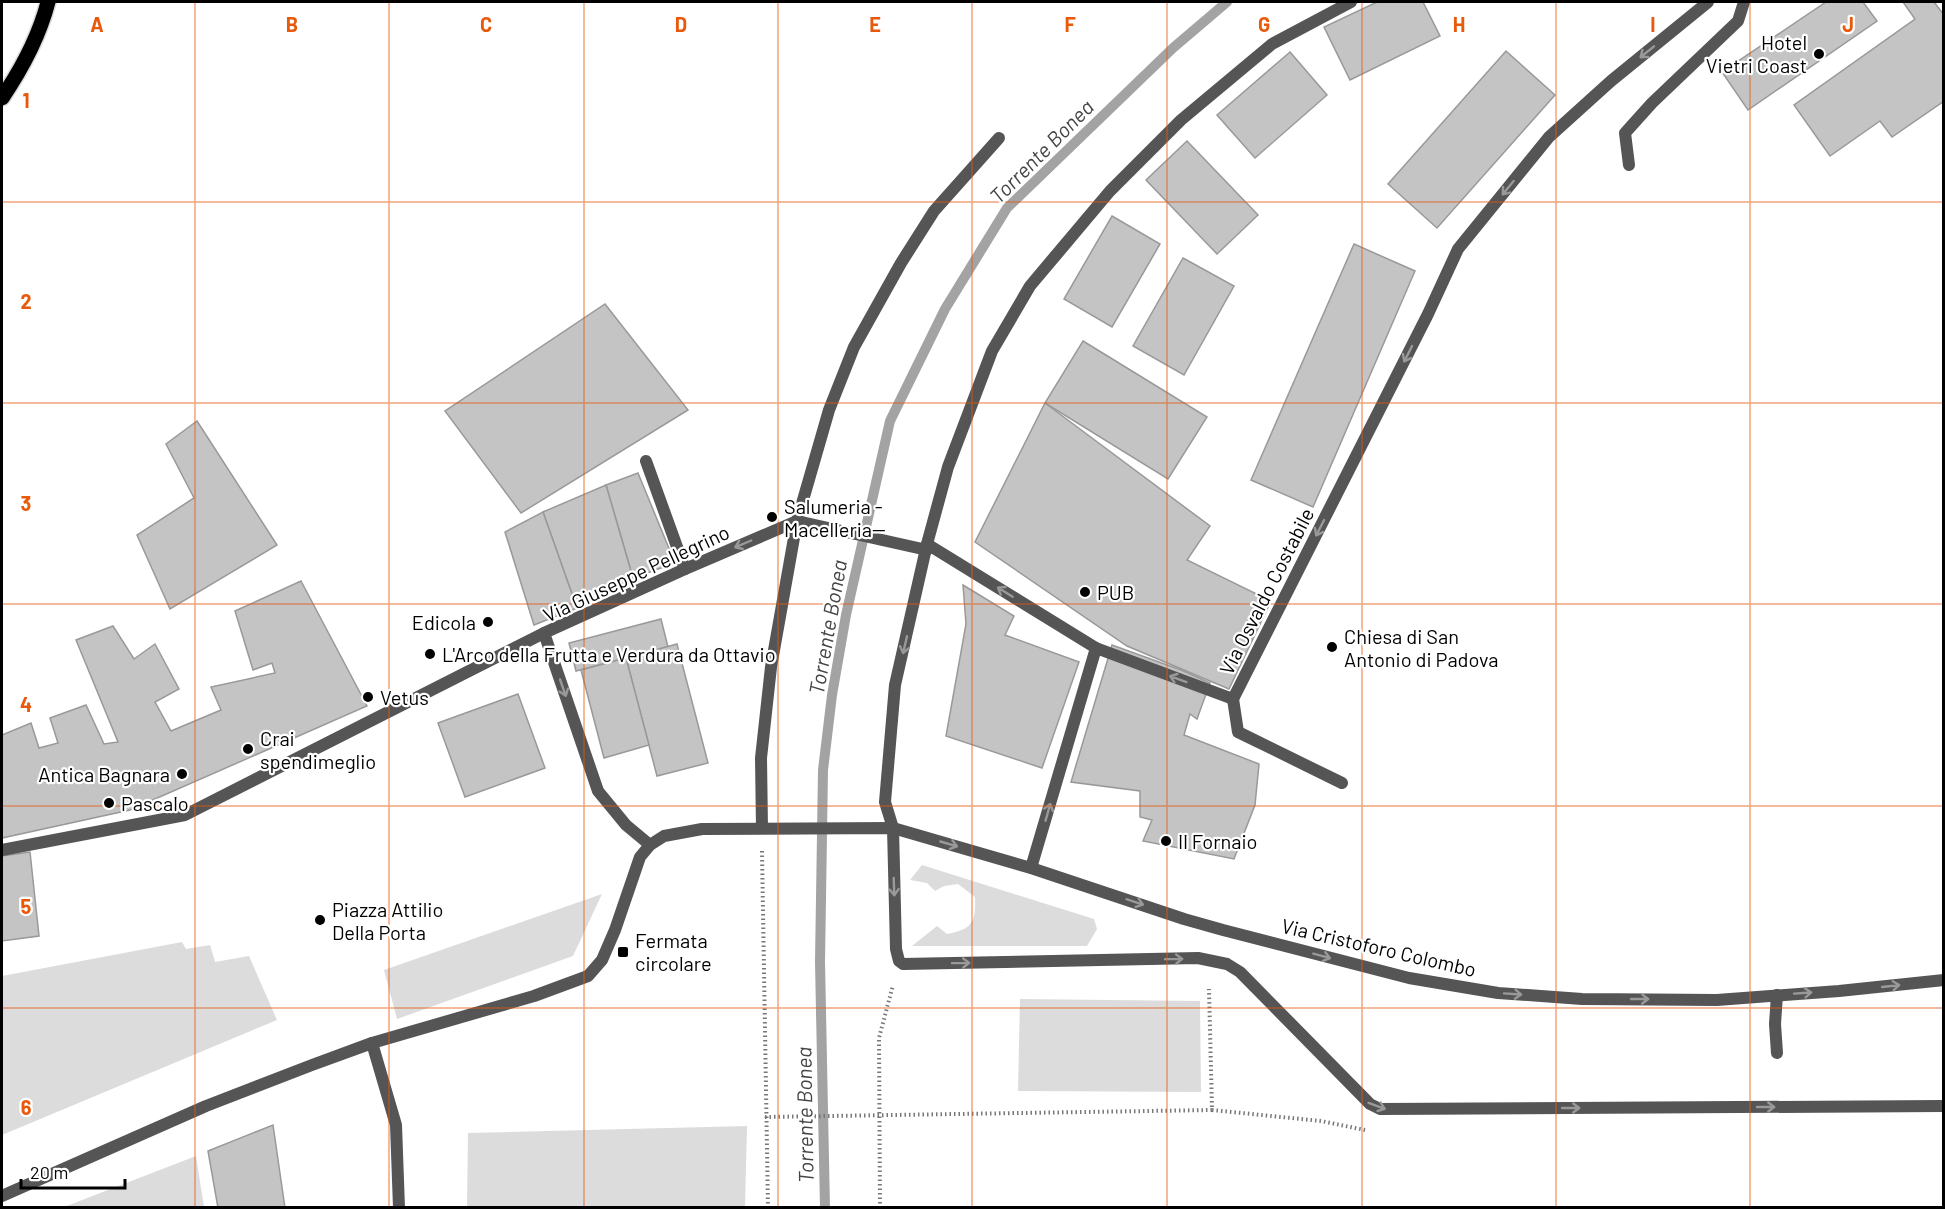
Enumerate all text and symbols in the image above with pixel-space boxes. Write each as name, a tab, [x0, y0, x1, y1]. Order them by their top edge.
text: A	[90, 12, 104, 36]
text: B	[286, 12, 298, 36]
text: C	[480, 12, 492, 36]
text: D	[675, 12, 687, 36]
text: E	[869, 12, 881, 36]
text: F	[1064, 12, 1076, 36]
text: G	[1258, 12, 1270, 36]
text: H	[1453, 12, 1465, 36]
text: I	[1650, 12, 1656, 36]
text: J	[1842, 12, 1854, 36]
place label: Hotel Vietri Coast	[1706, 30, 1807, 77]
one-way arrow	[1639, 45, 1655, 58]
marker: Hotel Vietri Coast	[1812, 47, 1826, 61]
text: 1	[22, 88, 30, 112]
water label: Torrente Bonea	[984, 94, 1098, 208]
one-way arrow	[1502, 180, 1515, 196]
text: 2	[20, 289, 32, 313]
one-way arrow	[1402, 344, 1413, 362]
text: 3	[21, 491, 31, 515]
place label: Salumeria - Macelleria--	[784, 494, 886, 541]
street label: Via Osvaldo Costabile	[1214, 504, 1318, 678]
marker: Salumeria - Macelleria--	[765, 510, 779, 524]
one-way arrow	[1314, 518, 1325, 536]
street label: Via Giuseppe Pellegrino	[539, 519, 733, 627]
one-way arrow	[734, 539, 753, 550]
water label: Torrente Bonea	[803, 558, 851, 696]
place label: PUB	[1097, 580, 1134, 604]
marker: PUB	[1078, 585, 1092, 599]
one-way arrow	[997, 586, 1014, 598]
place label: Edicola	[412, 610, 476, 634]
marker: Edicola	[481, 615, 495, 629]
place label: Chiesa di San Antonio di Padova	[1344, 624, 1499, 671]
one-way arrow	[898, 635, 910, 654]
marker: Chiesa di San Antonio di Padova	[1325, 640, 1339, 654]
place label: L'Arco della Frutta e Verdura da Ottavio	[442, 642, 776, 666]
marker: L'Arco della Frutta e Verdura da Ottavio	[423, 647, 437, 661]
one-way arrow	[1170, 672, 1188, 683]
one-way arrow	[559, 678, 570, 697]
place label: Vetus	[380, 685, 429, 709]
marker: Vetus	[361, 690, 375, 704]
text: 4	[20, 692, 32, 716]
place label: Crai spendimeglio	[260, 726, 376, 773]
marker: Crai spendimeglio	[241, 742, 255, 756]
place label: Antica Bagnara	[38, 762, 170, 786]
marker: Antica Bagnara	[175, 767, 189, 781]
place label: Pascalo	[121, 791, 189, 815]
marker: Pascalo	[102, 796, 116, 810]
one-way arrow	[1043, 803, 1054, 822]
place label: Il Fornaio	[1178, 829, 1258, 853]
marker: Il Fornaio	[1159, 834, 1173, 848]
one-way arrow	[939, 839, 958, 850]
one-way arrow	[889, 876, 900, 896]
text: 5	[21, 894, 32, 918]
place label: Piazza Attilio Della Porta	[332, 897, 443, 944]
one-way arrow	[1125, 898, 1144, 909]
marker: Piazza Attilio Della Porta	[313, 913, 327, 927]
street label: Via Cristoforo Colombo	[1279, 913, 1479, 981]
place label: Fermata circolare	[635, 928, 712, 975]
marker: Fermata circolare	[616, 945, 630, 959]
one-way arrow	[1313, 950, 1332, 962]
one-way arrow	[1164, 953, 1184, 965]
one-way arrow	[951, 957, 971, 969]
one-way arrow	[1881, 980, 1901, 991]
one-way arrow	[1792, 987, 1812, 998]
one-way arrow	[1503, 989, 1523, 1000]
one-way arrow	[1630, 993, 1650, 1005]
water label: Torrente Bonea	[790, 1047, 818, 1183]
text: 6	[21, 1095, 32, 1119]
one-way arrow	[1368, 1101, 1386, 1112]
one-way arrow	[1756, 1101, 1776, 1113]
one-way arrow	[1561, 1102, 1581, 1114]
scale bar	[21, 1152, 124, 1190]
text: 20 m	[30, 1161, 68, 1183]

